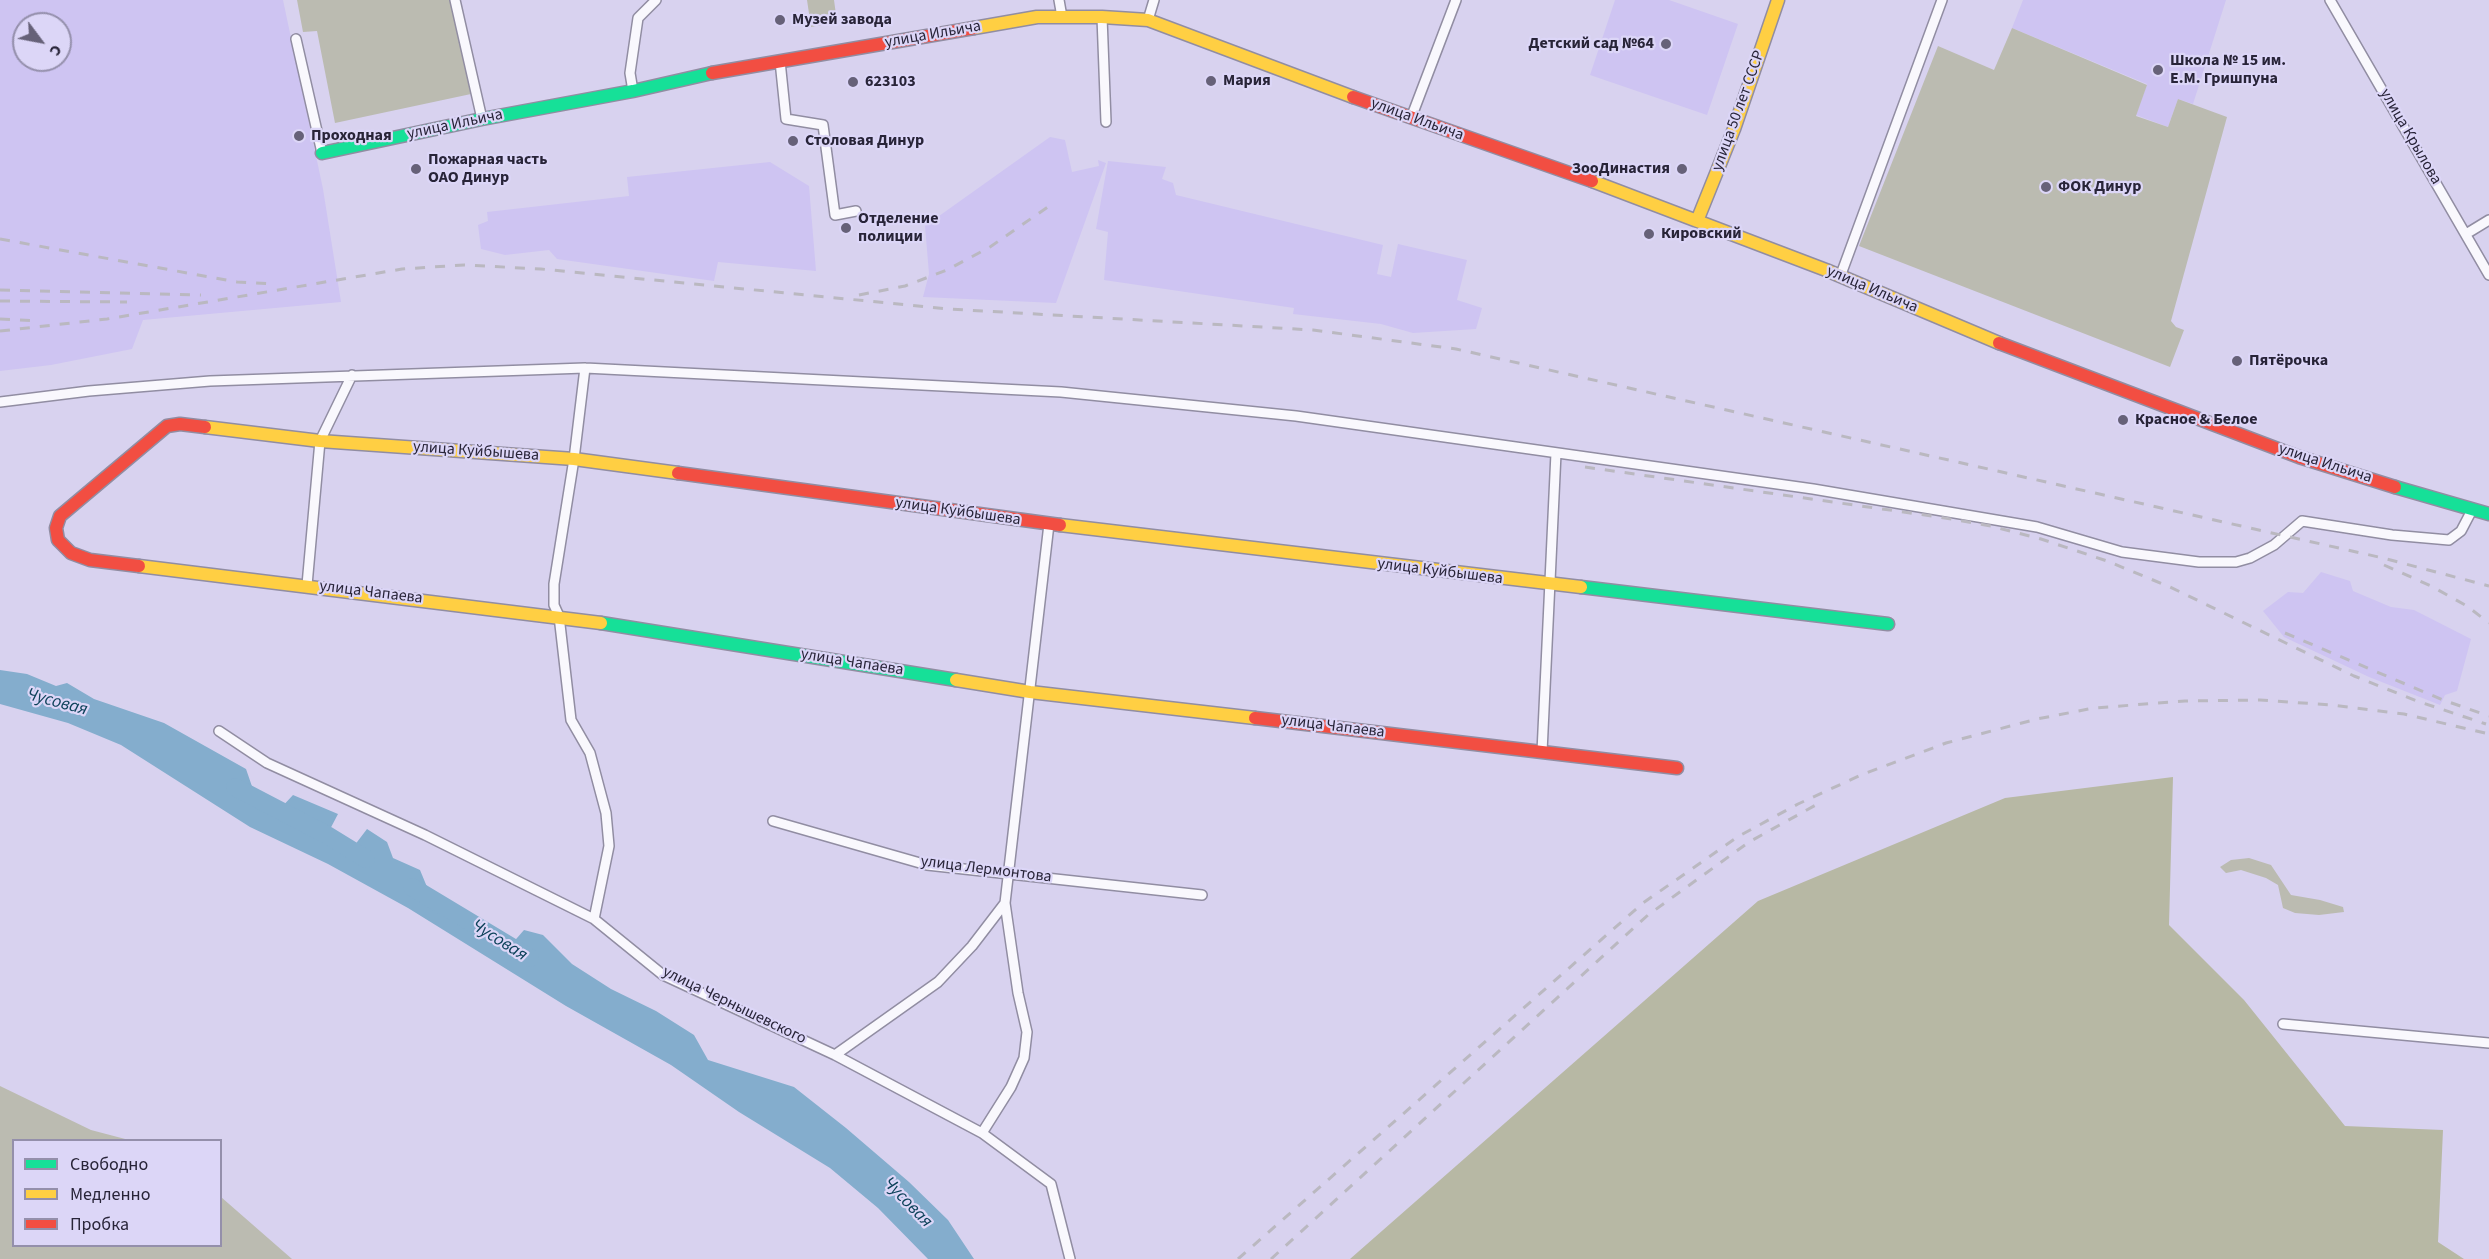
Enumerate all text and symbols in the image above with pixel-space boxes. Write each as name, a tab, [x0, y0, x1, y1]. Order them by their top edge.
place label: Музей завода	[792, 10, 892, 30]
north arrow	[12, 12, 72, 72]
marker: Музей завода	[773, 13, 787, 27]
street label: улица Ильича	[883, 17, 983, 53]
place label: Детский сад №64	[1529, 34, 1654, 54]
marker: Детский сад №64	[1659, 37, 1673, 51]
text: С	[44, 41, 67, 60]
street label: улица 50 лет СССР	[1708, 48, 1770, 174]
place label: Школа № 15 им. Е.М. Гришпуна	[2170, 51, 2286, 89]
marker: Школа № 15 им. Е.М. Гришпуна	[2151, 63, 2165, 77]
place label: Мария	[1223, 71, 1271, 91]
place label: 623103	[865, 72, 916, 92]
marker: Мария	[1204, 74, 1218, 88]
marker: 623103	[846, 75, 860, 89]
street label: улица Крылова	[2375, 86, 2445, 188]
street label: улица Ильича	[1368, 94, 1466, 146]
street label: улица Ильича	[405, 105, 505, 145]
place label: Проходная	[311, 126, 392, 146]
marker: Проходная	[292, 129, 306, 143]
place label: Столовая Динур	[805, 131, 924, 151]
marker: Столовая Динур	[786, 134, 800, 148]
place label: Пожарная часть ОАО Динур	[428, 150, 547, 188]
place label: ЗооДинастия	[1572, 159, 1670, 179]
marker: Пожарная часть ОАО Динур	[409, 162, 423, 176]
marker: ЗооДинастия	[1675, 162, 1689, 176]
place label: ФОК Динур	[2058, 177, 2141, 197]
marker: ФОК Динур	[2039, 180, 2053, 194]
place label: Отделение полиции	[858, 209, 938, 247]
marker: Отделение полиции	[839, 221, 853, 235]
place label: Кировский	[1661, 224, 1742, 244]
marker: Кировский	[1642, 227, 1656, 241]
street label: улица Ильича	[1823, 262, 1921, 318]
place label: Пятёрочка	[2249, 351, 2328, 371]
marker: Пятёрочка	[2230, 354, 2244, 368]
place label: Красное & Белое	[2135, 410, 2257, 430]
marker: Красное & Белое	[2116, 413, 2130, 427]
street label: улица Куйбышева	[412, 438, 540, 466]
street label: улица Ильича	[2276, 440, 2374, 488]
street label: улица Куйбышева	[894, 494, 1022, 530]
street label: улица Куйбышева	[1376, 555, 1504, 589]
street label: улица Чапаева	[318, 577, 424, 609]
street label: улица Чапаева	[799, 645, 905, 681]
water label: Чусовая	[24, 685, 90, 721]
street label: улица Чапаева	[1280, 711, 1386, 743]
street label: улица Лермонтова	[919, 852, 1053, 888]
water label: Чусовая	[467, 915, 531, 967]
street label: улица Чернышевского	[659, 963, 809, 1049]
legend	[12, 1139, 222, 1247]
text: Свободно	[70, 1152, 148, 1177]
water label: Чусовая	[878, 1173, 936, 1233]
text: Медленно	[70, 1182, 150, 1207]
text: Пробка	[70, 1212, 129, 1237]

